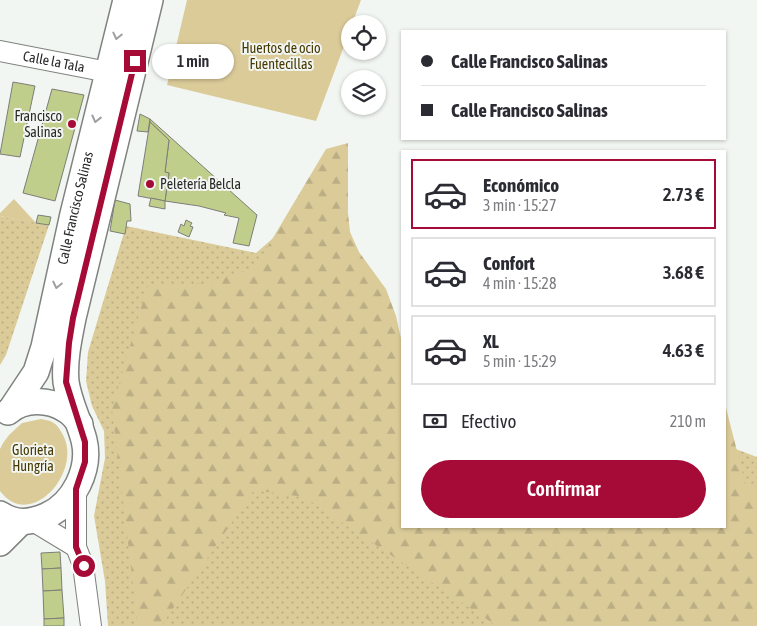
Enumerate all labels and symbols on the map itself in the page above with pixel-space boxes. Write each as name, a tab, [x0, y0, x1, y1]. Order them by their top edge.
one-way arrow	[112, 31, 123, 40]
park label: Huertos de ocio Fuentecillas	[241, 40, 321, 72]
callout: 1 min	[152, 44, 235, 78]
street label: Calle la Tala	[22, 48, 86, 75]
route end	[124, 50, 146, 72]
place label: Francisco Salinas	[14, 108, 62, 140]
one-way arrow	[92, 114, 102, 122]
marker: Francisco Salinas	[66, 118, 78, 130]
street label: Calle Francisco Salinas	[54, 150, 96, 266]
place label: Peletería Belcla	[160, 176, 241, 192]
marker: Peletería Belcla	[144, 178, 156, 190]
one-way arrow	[52, 281, 63, 290]
park label: Glorieta Hungría	[12, 442, 54, 474]
route start	[73, 555, 95, 577]

